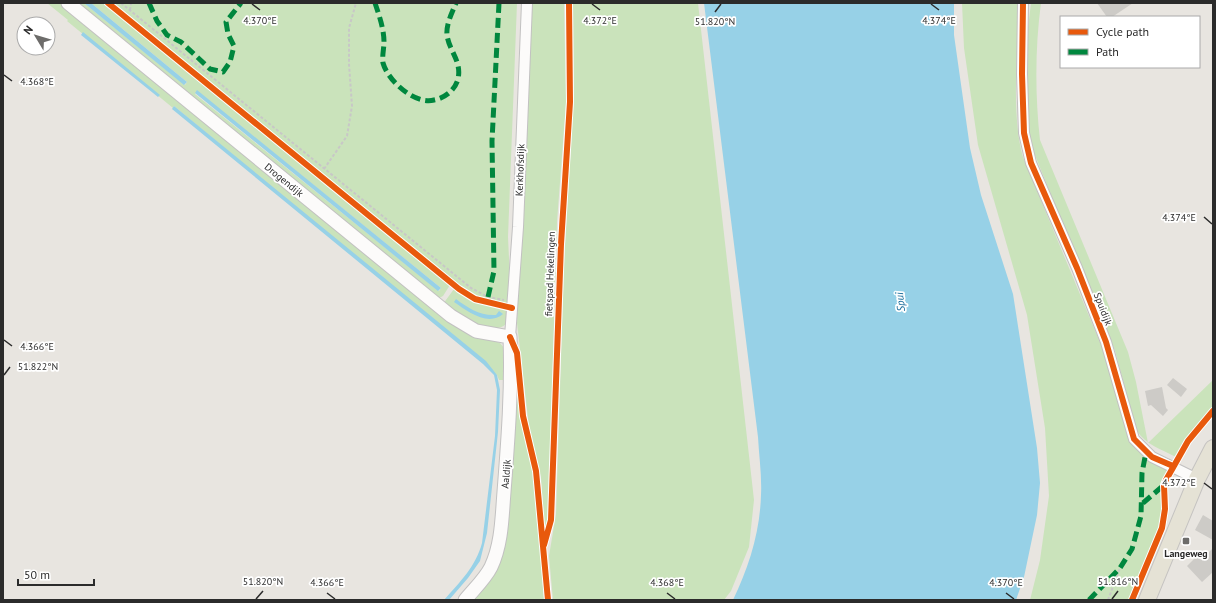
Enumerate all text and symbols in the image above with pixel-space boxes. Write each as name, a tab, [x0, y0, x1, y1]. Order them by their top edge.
text: 4.370°E	[243, 14, 277, 27]
text: 4.372°E	[583, 14, 617, 27]
text: 4.374°E	[922, 14, 956, 27]
text: 51.820°N	[695, 15, 735, 28]
north arrow	[16, 16, 56, 56]
legend	[1060, 16, 1200, 68]
text: N	[20, 23, 36, 37]
text: Cycle path	[1096, 24, 1149, 39]
text: Path	[1096, 44, 1119, 59]
text: 4.368°E	[20, 75, 54, 88]
street label: Kerkhofsdijk	[513, 143, 527, 196]
street label: Drogendijk	[262, 160, 306, 200]
text: 4.374°E	[1162, 211, 1196, 224]
street label: fietspad Hekelingen	[542, 231, 558, 317]
water label: Spui	[892, 290, 908, 312]
street label: Spuidijk	[1091, 291, 1115, 328]
text: 4.366°E	[20, 340, 54, 353]
text: 51.822°N	[18, 360, 58, 373]
street label: Aaldijk	[498, 459, 514, 489]
text: 4.372°E	[1162, 476, 1196, 489]
marker: Langeweg	[1181, 536, 1191, 546]
place label: Langeweg	[1164, 547, 1208, 560]
scale bar	[18, 561, 94, 587]
text: 50 m	[24, 567, 50, 582]
text: 51.820°N	[243, 575, 283, 588]
text: 51.816°N	[1098, 575, 1138, 588]
text: 4.366°E	[310, 576, 344, 589]
text: 4.368°E	[650, 576, 684, 589]
text: 4.370°E	[989, 576, 1023, 589]

